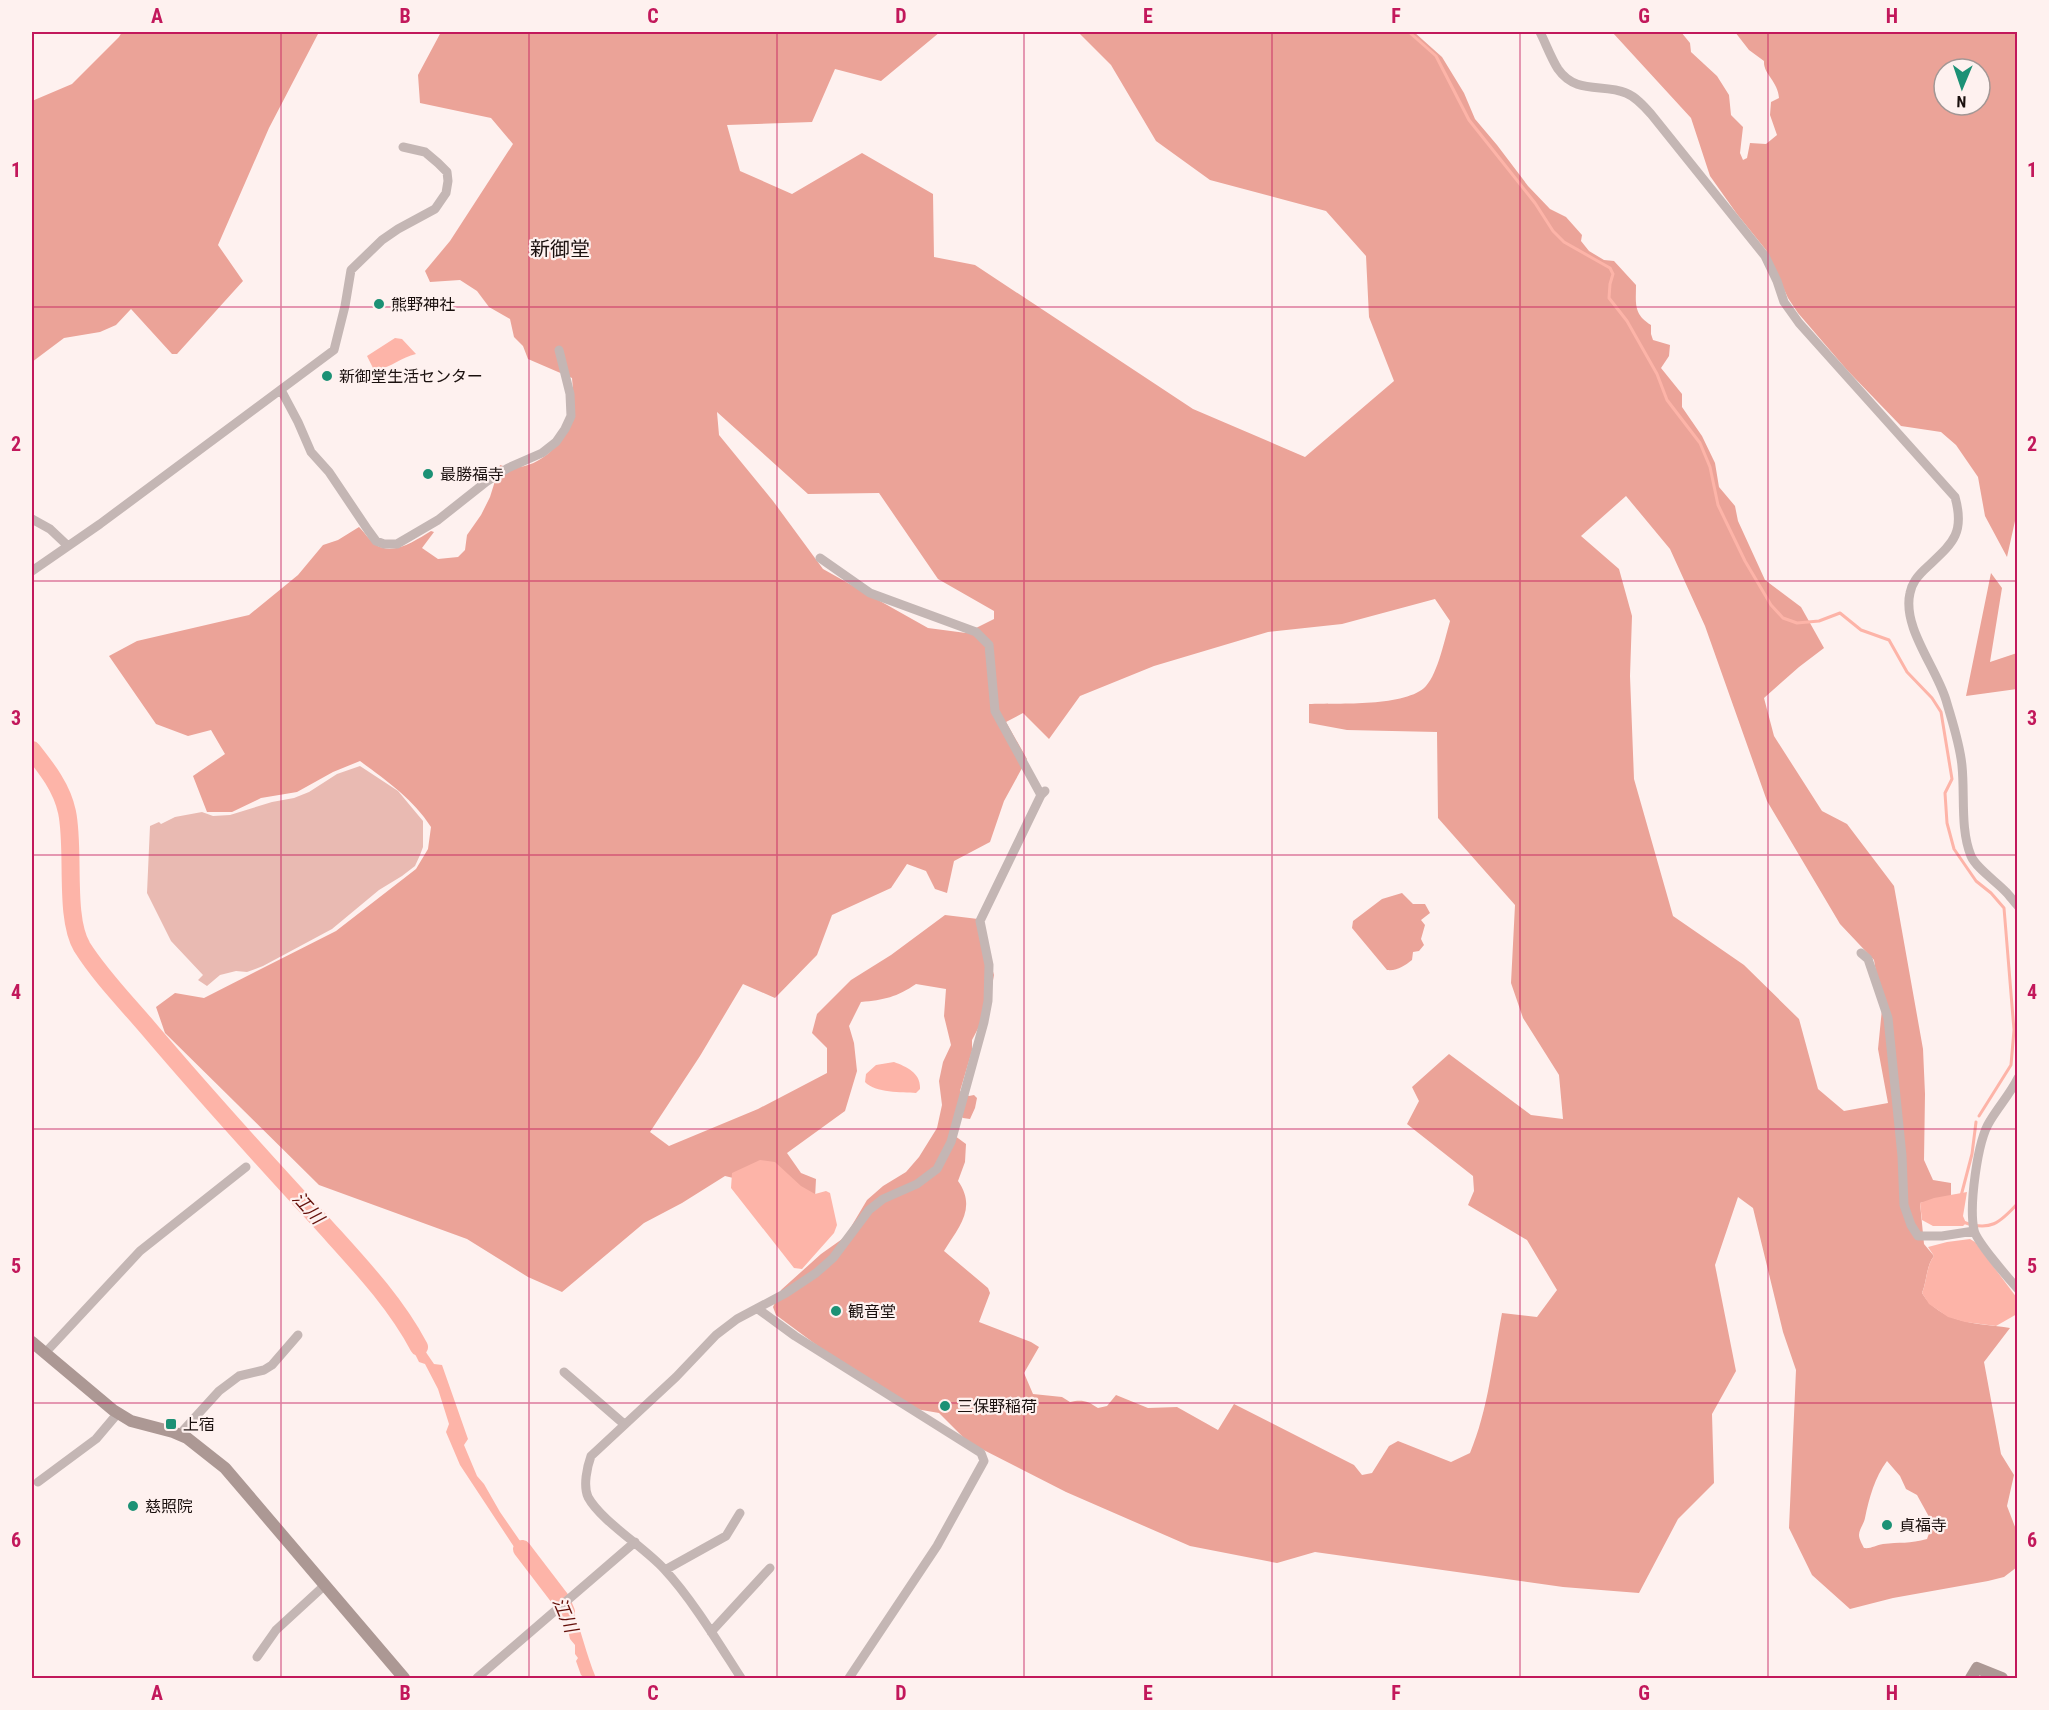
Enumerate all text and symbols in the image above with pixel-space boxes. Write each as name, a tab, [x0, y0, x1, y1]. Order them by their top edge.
text: A	[151, 4, 163, 28]
text: B	[399, 4, 411, 28]
text: C	[647, 4, 659, 28]
text: D	[895, 4, 907, 28]
text: E	[1143, 4, 1153, 28]
text: F	[1391, 4, 1401, 28]
text: G	[1638, 4, 1650, 28]
text: H	[1886, 4, 1898, 28]
north arrow	[1932, 57, 1992, 117]
text: N	[1956, 92, 1967, 111]
text: 1	[11, 158, 21, 182]
text: 1	[2027, 158, 2037, 182]
district label: 新御堂	[530, 237, 590, 261]
place label: 熊野神社	[391, 295, 455, 314]
marker: 熊野神社	[372, 297, 386, 311]
place label: 新御堂生活センター	[339, 367, 483, 386]
marker: 新御堂生活センター	[320, 369, 334, 383]
text: 2	[11, 432, 21, 456]
text: 2	[2027, 432, 2037, 456]
place label: 最勝福寺	[440, 465, 504, 484]
marker: 最勝福寺	[421, 467, 435, 481]
text: 3	[11, 706, 21, 730]
text: 3	[2027, 706, 2037, 730]
text: 4	[11, 980, 21, 1004]
text: 4	[2027, 980, 2037, 1004]
water label: 江川	[289, 1187, 330, 1230]
text: 5	[11, 1254, 21, 1278]
text: 5	[2027, 1254, 2037, 1278]
place label: 観音堂	[848, 1302, 896, 1321]
marker: 観音堂	[829, 1304, 843, 1318]
place label: 三保野稲荷	[957, 1397, 1037, 1416]
marker: 三保野稲荷	[938, 1399, 952, 1413]
place label: 上宿	[183, 1415, 215, 1434]
marker: 上宿	[164, 1417, 178, 1431]
place label: 慈照院	[145, 1497, 193, 1516]
marker: 慈照院	[126, 1499, 140, 1513]
place label: 貞福寺	[1899, 1516, 1947, 1535]
marker: 貞福寺	[1880, 1518, 1894, 1532]
text: 6	[11, 1528, 21, 1552]
text: 6	[2027, 1528, 2037, 1552]
water label: 江川	[549, 1594, 583, 1637]
text: A	[151, 1681, 163, 1705]
text: B	[399, 1681, 411, 1705]
text: C	[647, 1681, 659, 1705]
text: D	[895, 1681, 907, 1705]
text: E	[1143, 1681, 1153, 1705]
text: F	[1391, 1681, 1401, 1705]
text: G	[1638, 1681, 1650, 1705]
text: H	[1886, 1681, 1898, 1705]

